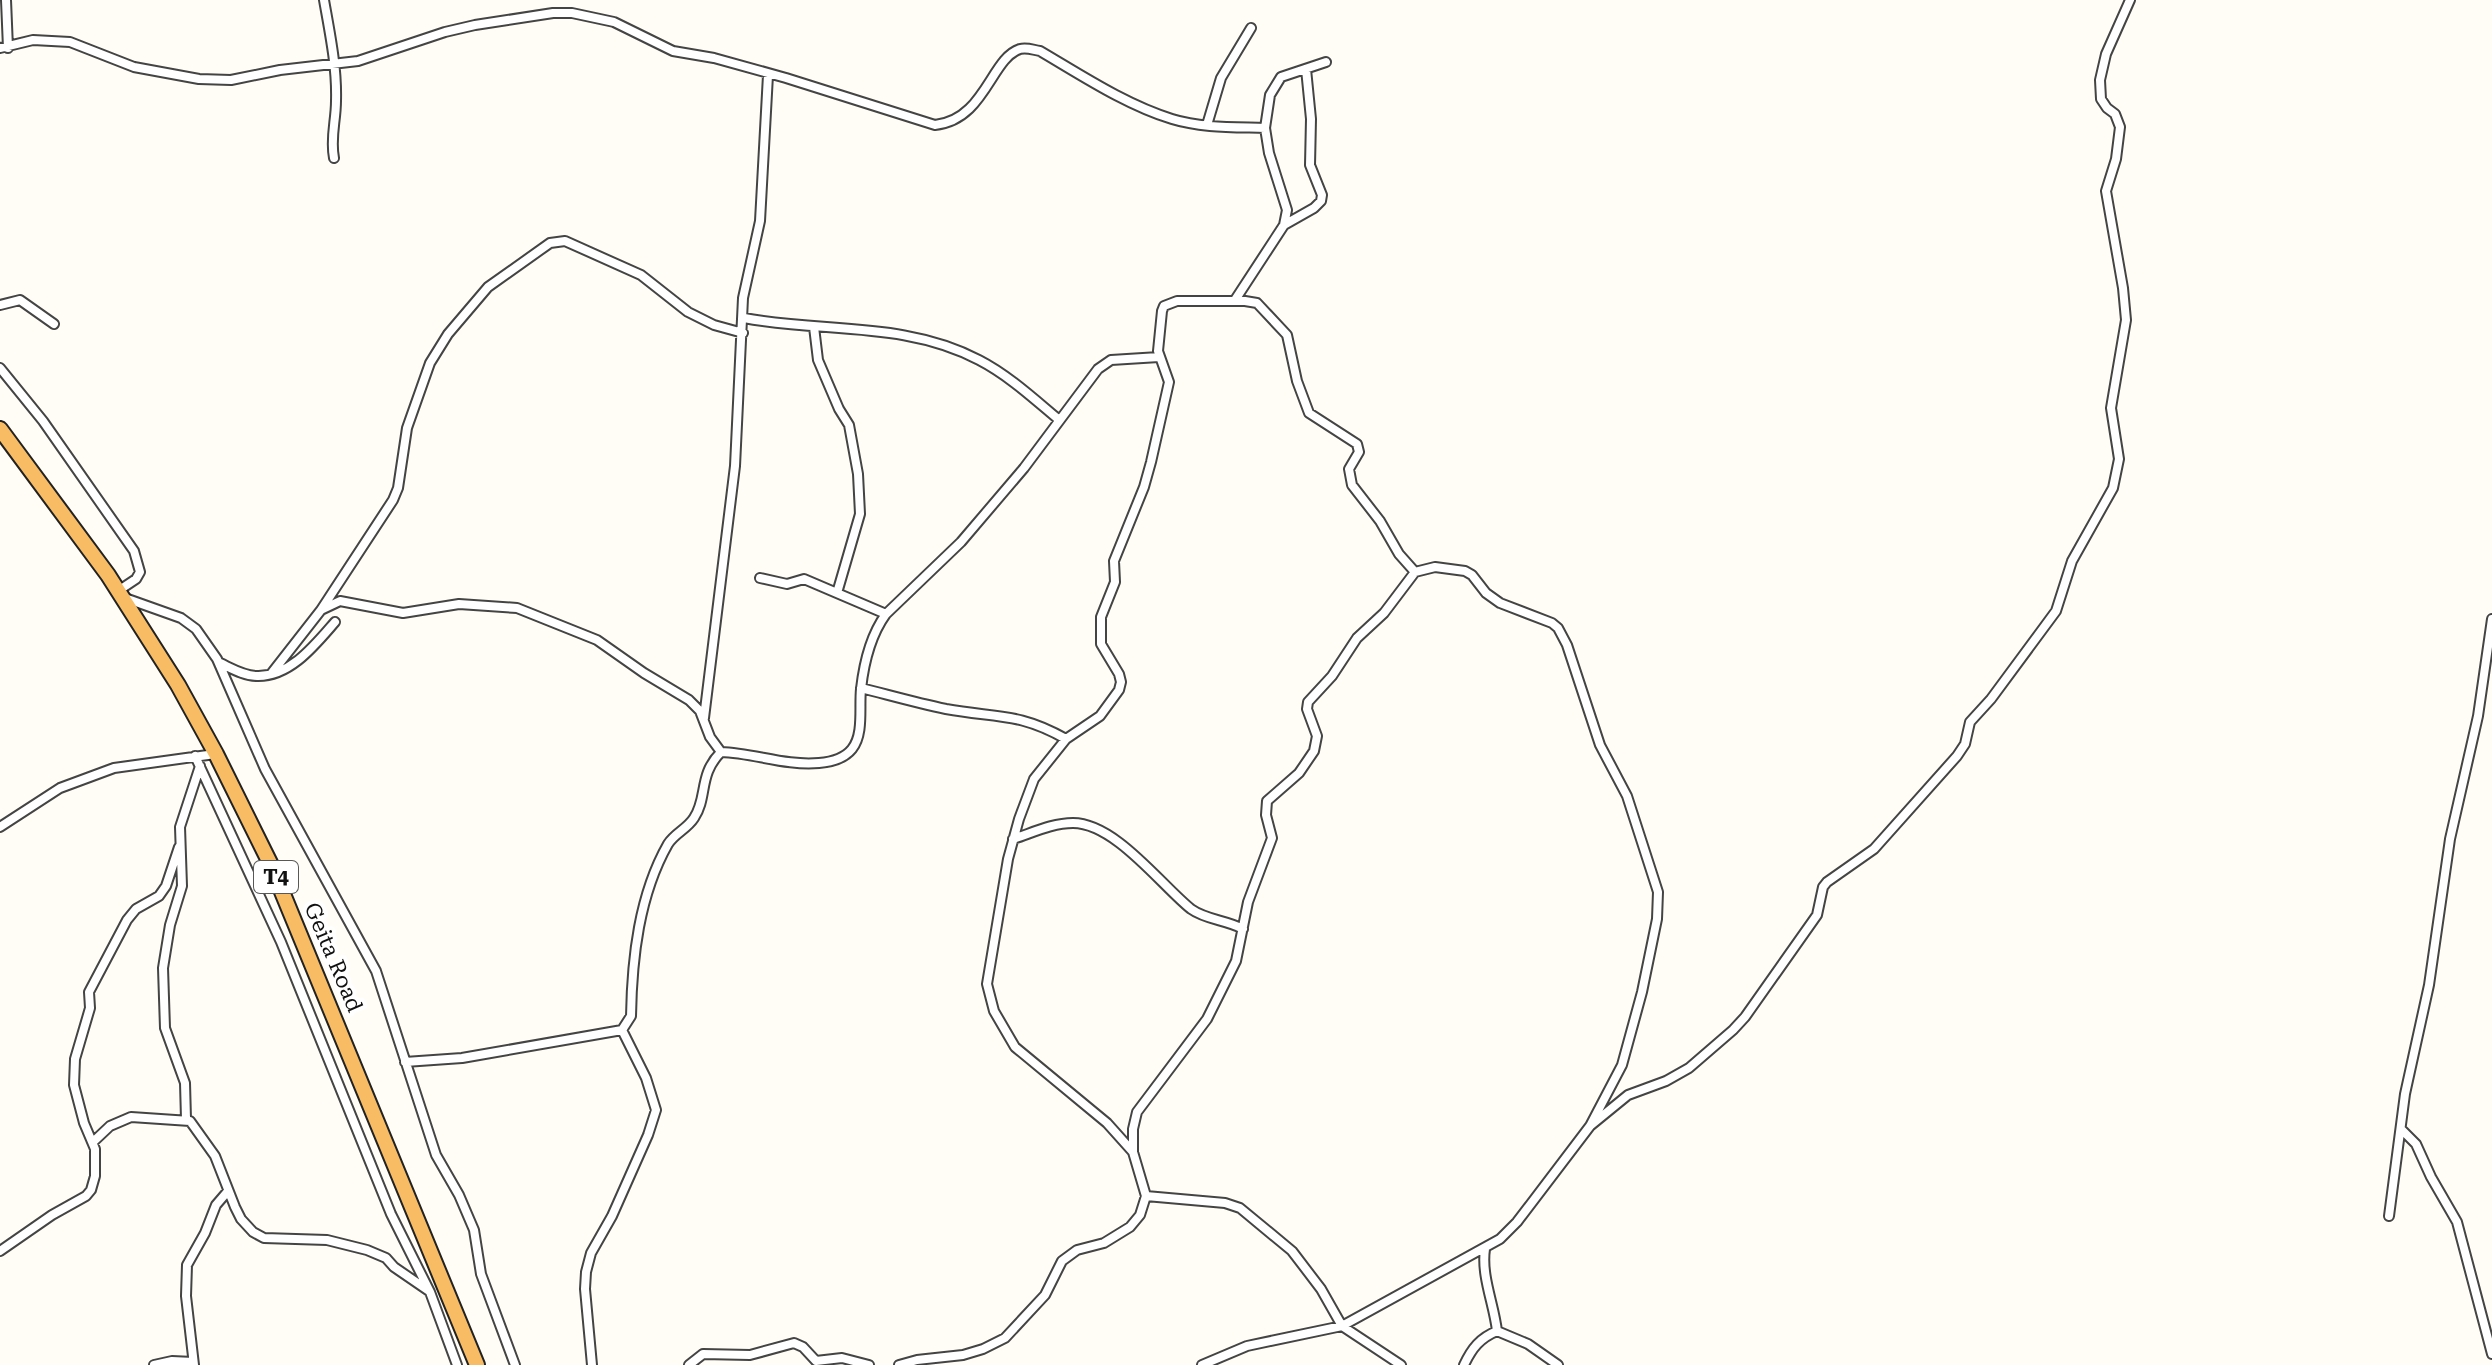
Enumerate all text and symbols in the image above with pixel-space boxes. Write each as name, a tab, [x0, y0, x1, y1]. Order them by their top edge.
road number: T4	[254, 861, 298, 893]
street label: Geita Road	[299, 899, 368, 1016]

